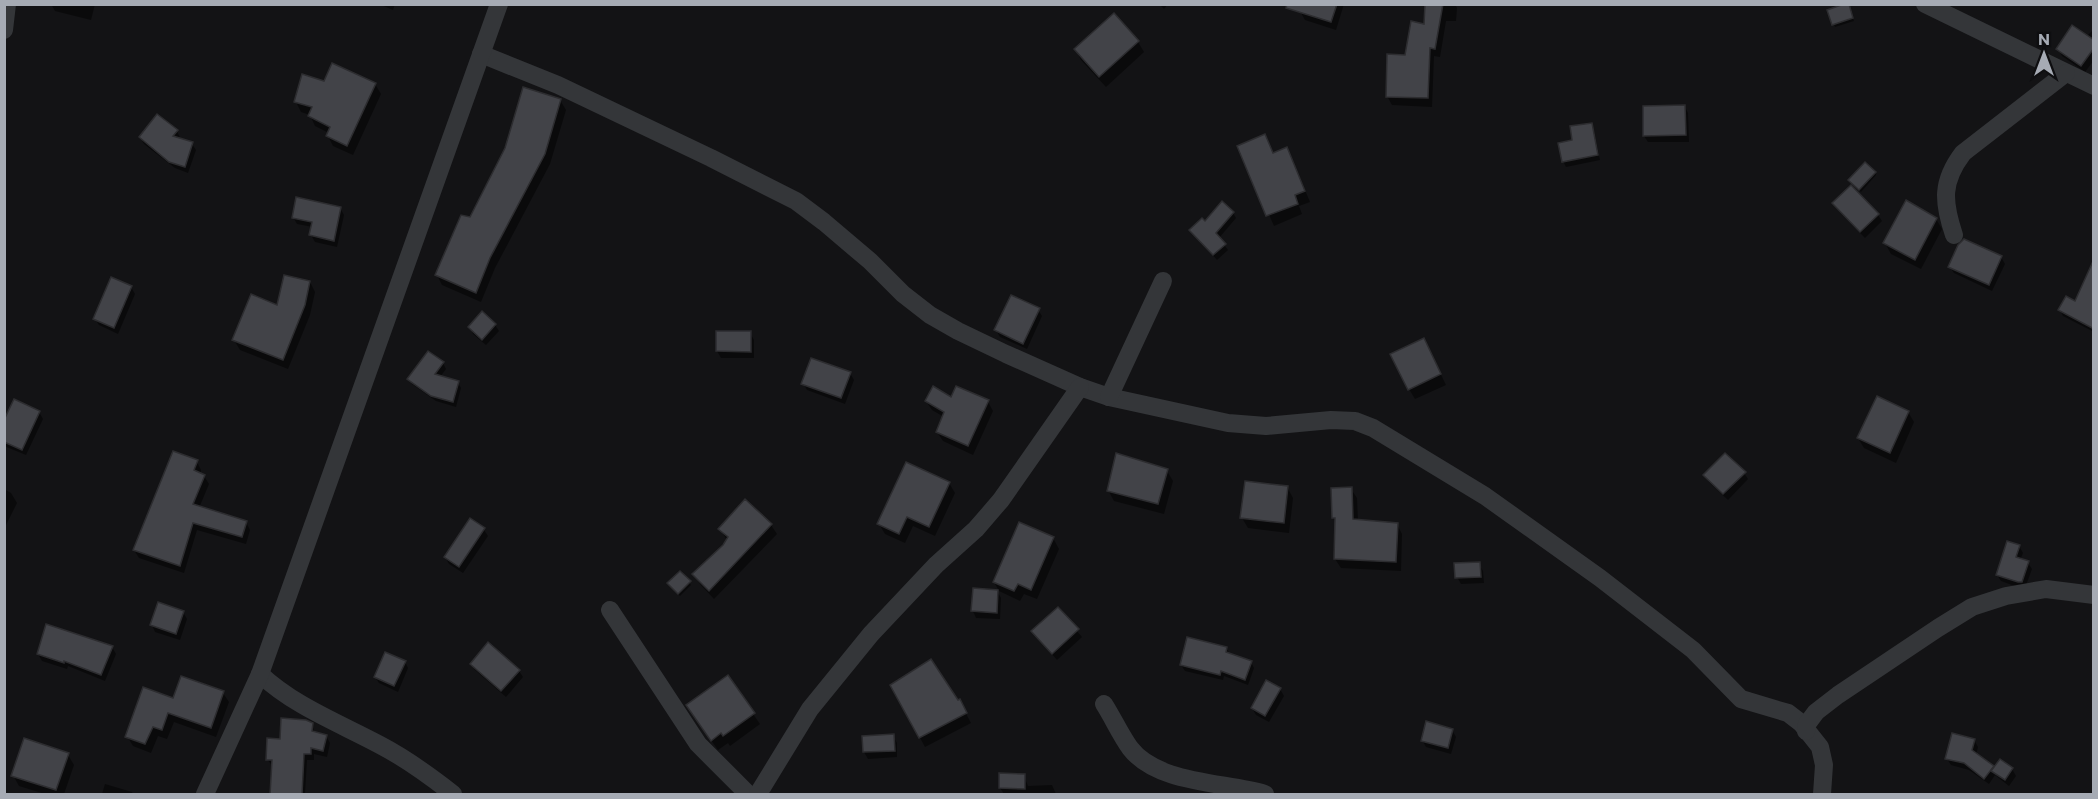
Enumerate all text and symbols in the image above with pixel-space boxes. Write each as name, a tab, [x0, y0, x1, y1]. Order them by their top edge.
north arrow	[2014, 24, 2074, 84]
text: N	[2038, 29, 2050, 48]

